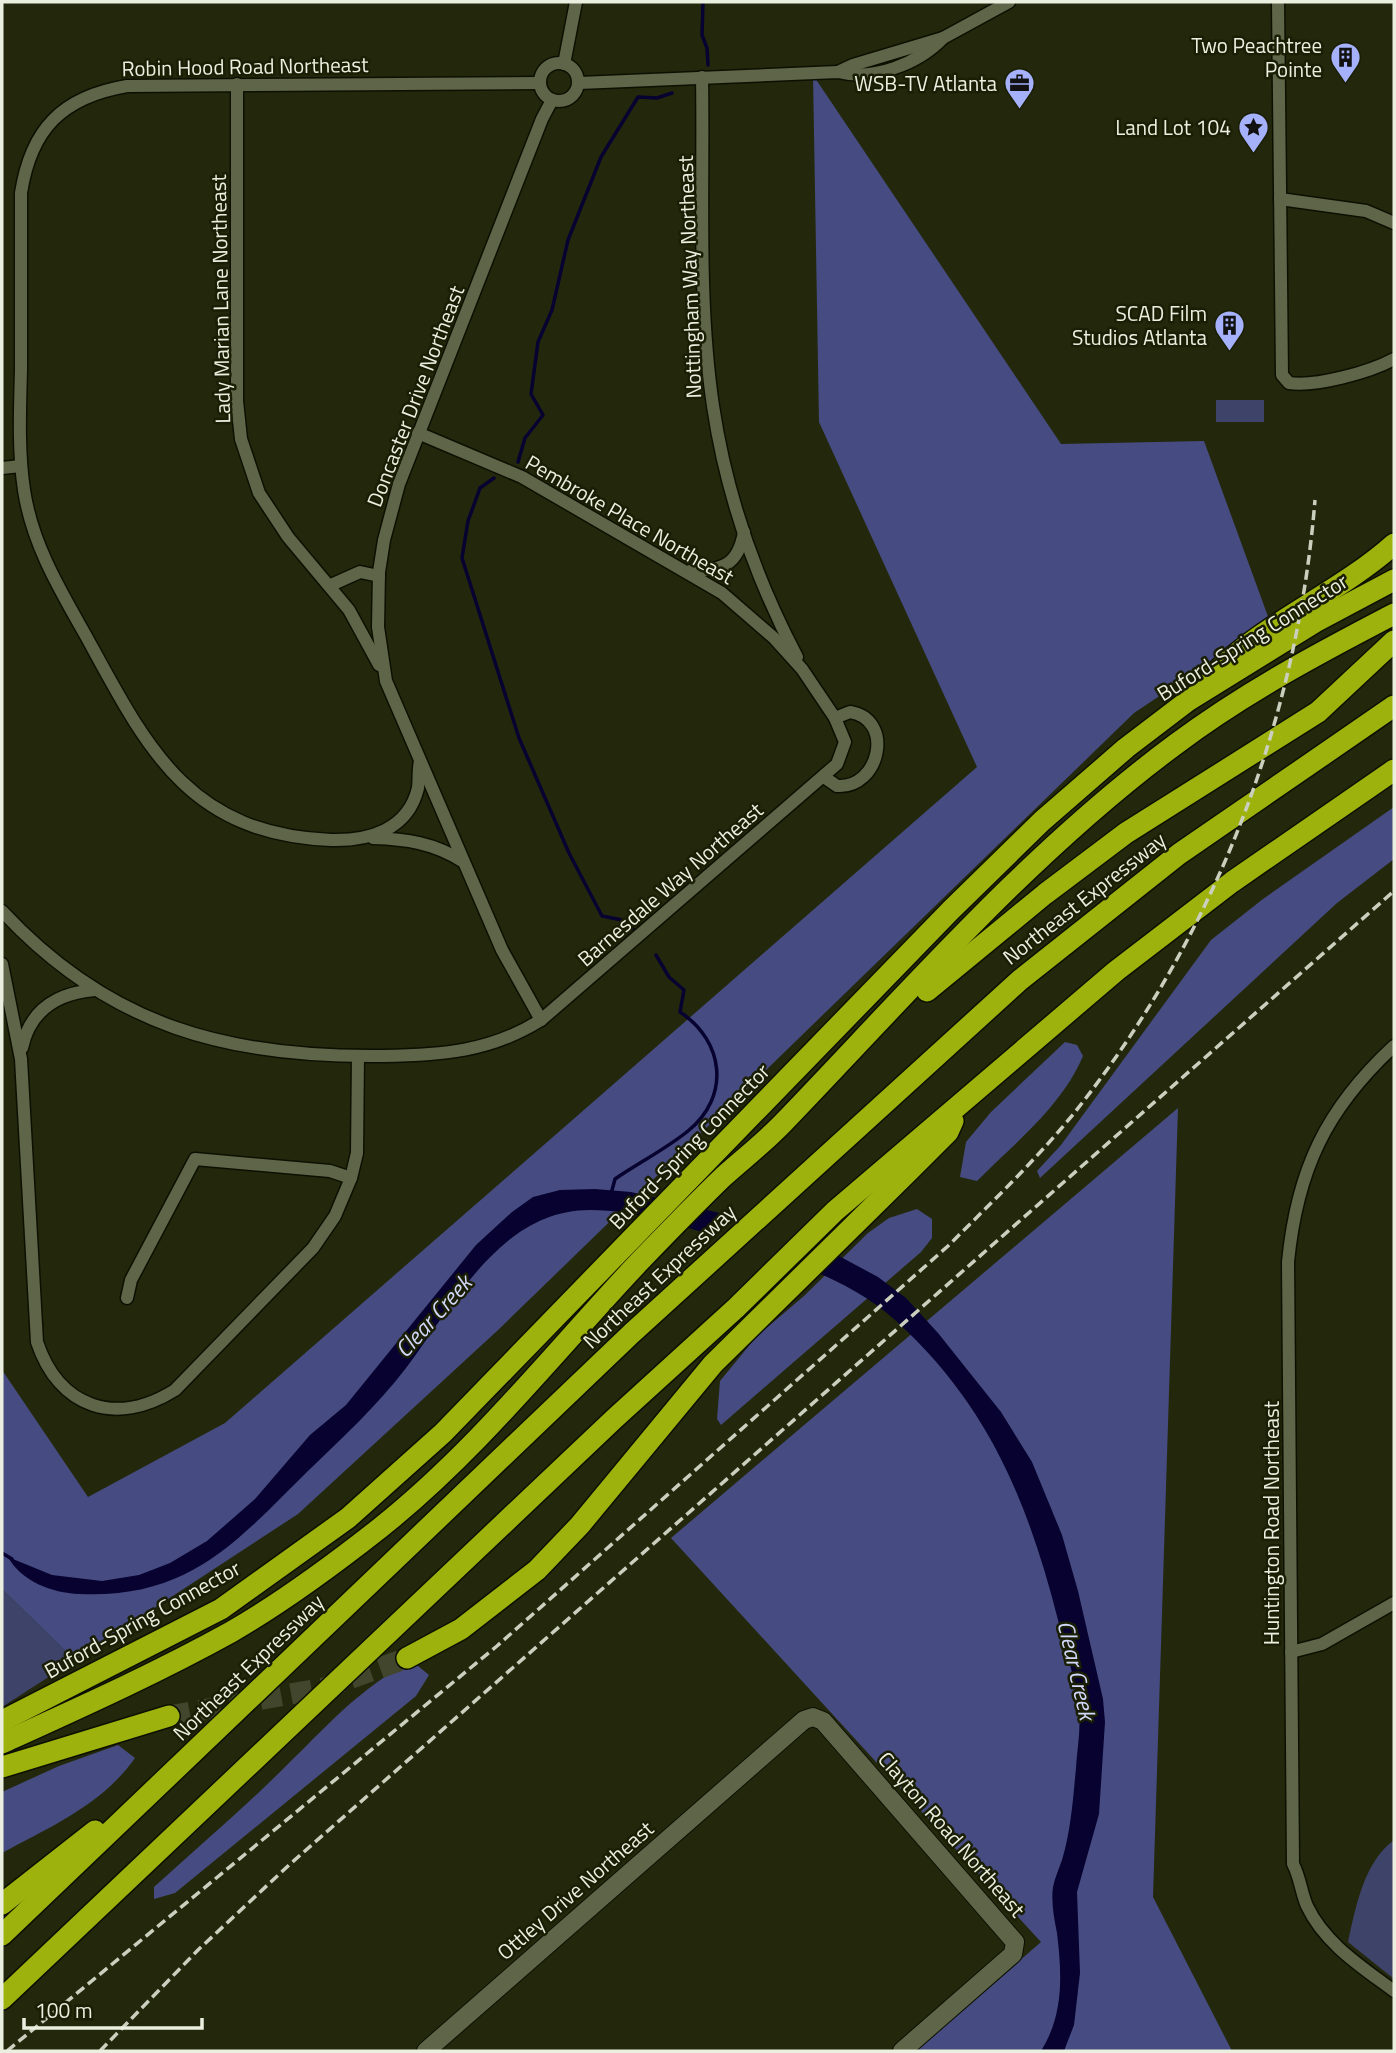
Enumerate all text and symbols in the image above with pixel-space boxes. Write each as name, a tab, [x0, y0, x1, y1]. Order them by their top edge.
place label: Two Peachtree Pointe	[1191, 29, 1322, 85]
building icon: Two Peachtree Pointe	[1328, 40, 1362, 84]
street label: Robin Hood Road Northeast	[121, 48, 369, 84]
office icon: WSB-TV Atlanta	[1003, 66, 1037, 110]
place label: WSB-TV Atlanta	[854, 67, 997, 99]
place icon: Land Lot 104	[1237, 110, 1271, 154]
place label: Land Lot 104	[1115, 111, 1231, 143]
street label: Nottingham Way Northeast	[669, 154, 709, 399]
street label: Lady Marian Lane Northeast	[202, 173, 238, 424]
street label: Doncaster Drive Northeast	[358, 280, 472, 511]
place label: SCAD Film Studios Atlanta	[1072, 297, 1207, 353]
building icon: SCAD Film Studios Atlanta	[1213, 308, 1247, 352]
street label: Pembroke Place Northeast	[520, 446, 741, 592]
street label: Buford-Spring Connector	[1150, 565, 1354, 709]
street label: Barnesdale Way Northeast	[570, 794, 770, 974]
street label: Northeast Expressway	[995, 824, 1173, 972]
street label: Buford-Spring Connector	[601, 1056, 777, 1236]
street label: Northeast Expressway	[575, 1196, 743, 1356]
water label: Clear Creek	[386, 1265, 482, 1365]
street label: Huntington Road Northeast	[1255, 1400, 1287, 1645]
street label: Buford-Spring Connector	[38, 1552, 246, 1686]
street label: Northeast Expressway	[165, 1586, 331, 1748]
water label: Clear Creek	[1049, 1617, 1106, 1726]
street label: Clayton Road Northeast	[871, 1744, 1034, 1924]
street label: Ottley Drive Northeast	[490, 1812, 661, 1967]
scale bar	[24, 1986, 203, 2030]
text: 100 m	[35, 1994, 92, 2026]

